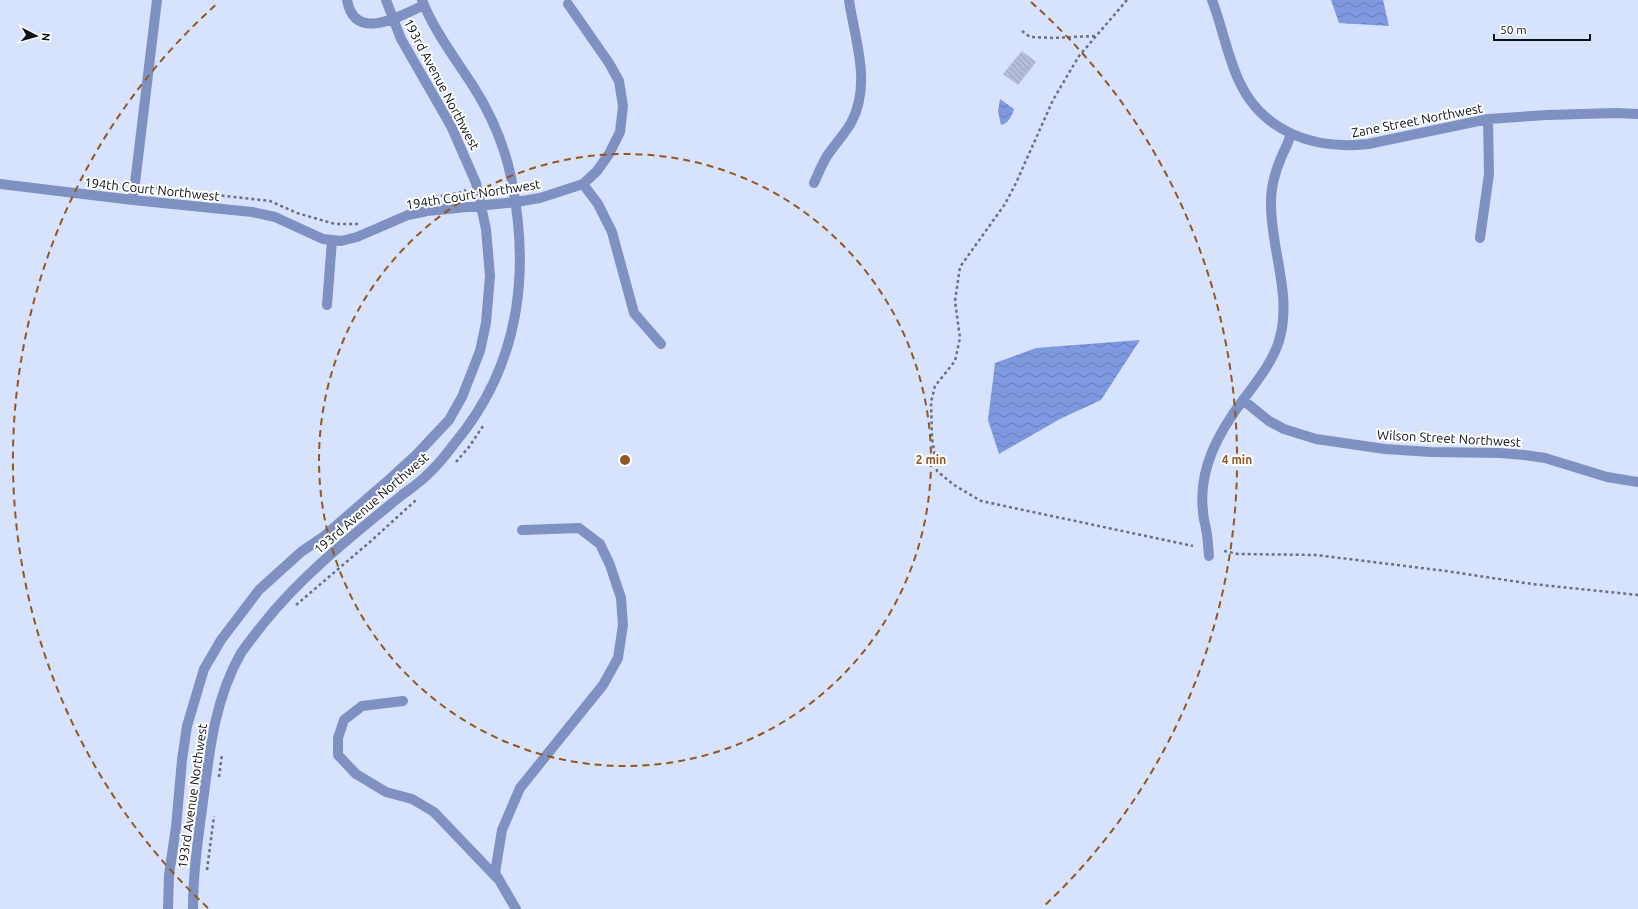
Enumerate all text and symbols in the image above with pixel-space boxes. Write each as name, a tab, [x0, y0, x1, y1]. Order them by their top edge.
north arrow	[16, 16, 56, 56]
street label: 193rd Avenue Northwest	[401, 16, 483, 152]
scale bar	[1494, 16, 1590, 42]
text: 50 m	[1500, 23, 1527, 36]
text: N	[40, 32, 52, 42]
street label: Zane Street Northwest	[1350, 100, 1484, 140]
street label: 194th Court Northwest	[84, 175, 220, 203]
street label: 194th Court Northwest	[405, 176, 541, 212]
street label: Wilson Street Northwest	[1377, 427, 1521, 449]
street label: 193rd Avenue Northwest	[311, 450, 431, 556]
centre of rings	[618, 453, 632, 467]
text: 2 min	[916, 453, 946, 466]
text: 4 min	[1222, 453, 1252, 466]
street label: 193rd Avenue Northwest	[175, 722, 209, 870]

